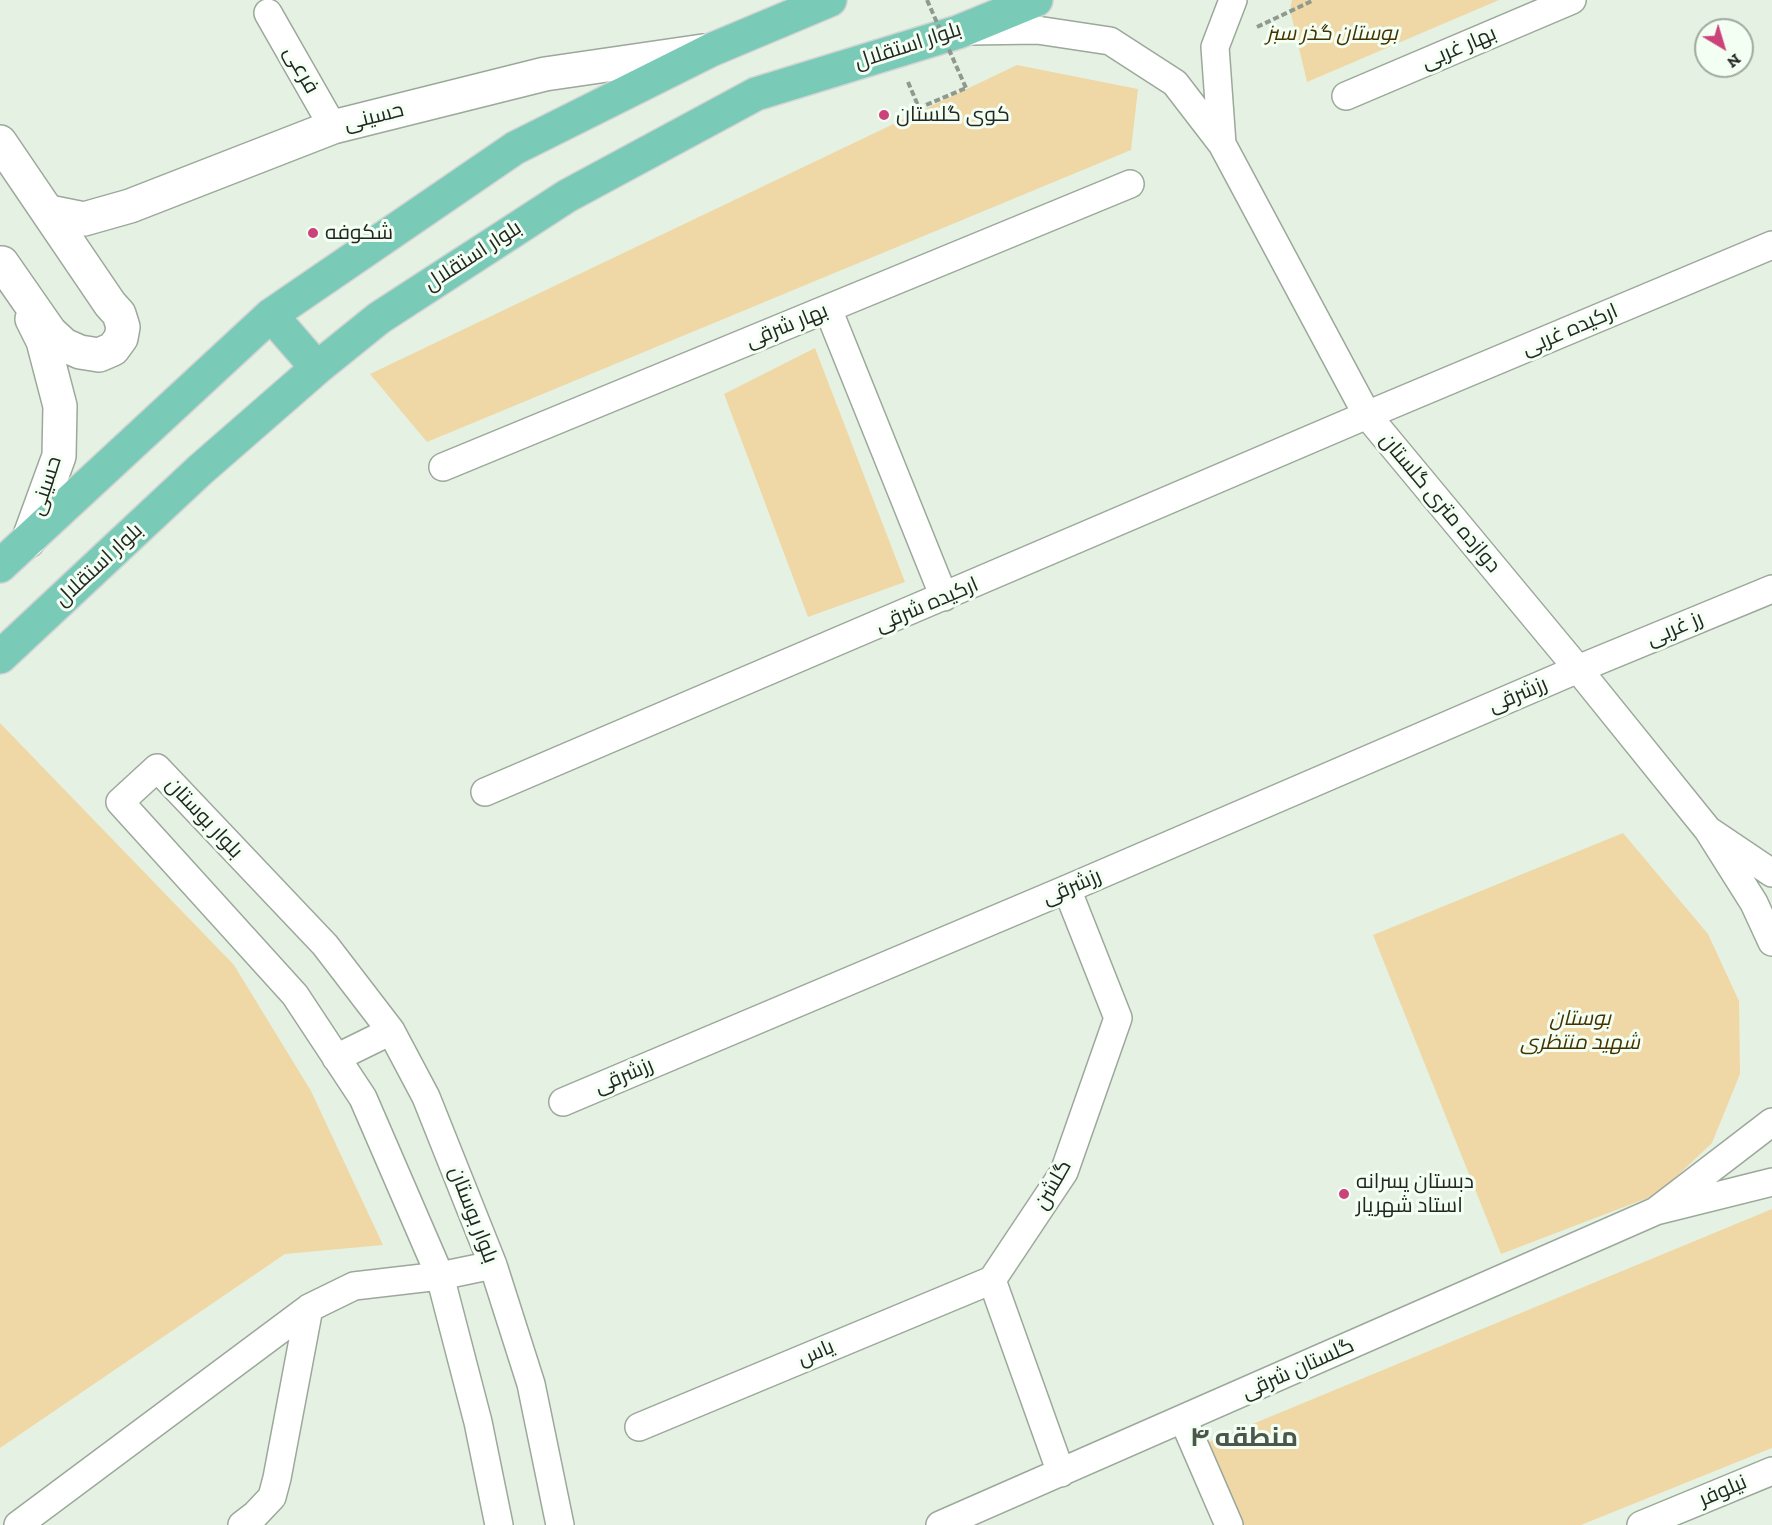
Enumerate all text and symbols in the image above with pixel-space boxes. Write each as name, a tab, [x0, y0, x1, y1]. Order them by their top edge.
street label: بلوار استقلال	[851, 17, 965, 75]
north arrow	[1694, 18, 1754, 78]
park label: بوستان گذر سبز	[1266, 21, 1398, 47]
street label: بهار غربی	[1418, 21, 1500, 75]
street label: فرعی	[278, 42, 324, 98]
text: N	[1724, 50, 1745, 72]
street label: حسینی	[342, 97, 406, 137]
place label: کوی گلستان	[896, 102, 1010, 128]
marker: کوی گلستان	[877, 108, 891, 122]
street label: بلوار استقلال	[420, 215, 526, 297]
place label: شکوفه	[325, 220, 393, 246]
marker: شکوفه	[306, 226, 320, 240]
street label: بهار شرقی	[742, 298, 832, 354]
street label: ارکیده غربی	[1518, 299, 1622, 361]
street label: دوازده متری گلستان	[1374, 428, 1506, 578]
street label: حسینی	[25, 453, 67, 519]
street label: بلوار استقلال	[50, 518, 148, 612]
street label: ارکیده شرقی	[872, 572, 982, 638]
street label: رز غربی	[1643, 606, 1707, 652]
street label: رزشرقی	[1485, 671, 1551, 719]
street label: بلوار بوستان	[160, 772, 248, 864]
street label: رزشرقی	[1039, 863, 1105, 911]
park label: بوستان شهید منتظری	[1520, 1006, 1640, 1056]
street label: رزشرقی	[591, 1052, 657, 1100]
street label: گلشن	[1029, 1156, 1077, 1214]
street label: بلوار بوستان	[443, 1163, 503, 1267]
place label: دبستان پسرانه استاد شهريار	[1356, 1169, 1474, 1219]
marker: دبستان پسرانه استاد شهريار	[1337, 1187, 1351, 1201]
street label: گلستان شرقی	[1238, 1333, 1358, 1405]
street label: یاس	[794, 1334, 838, 1372]
district label: منطقه ۴	[1190, 1422, 1298, 1454]
street label: نیلوفر	[1695, 1470, 1751, 1512]

